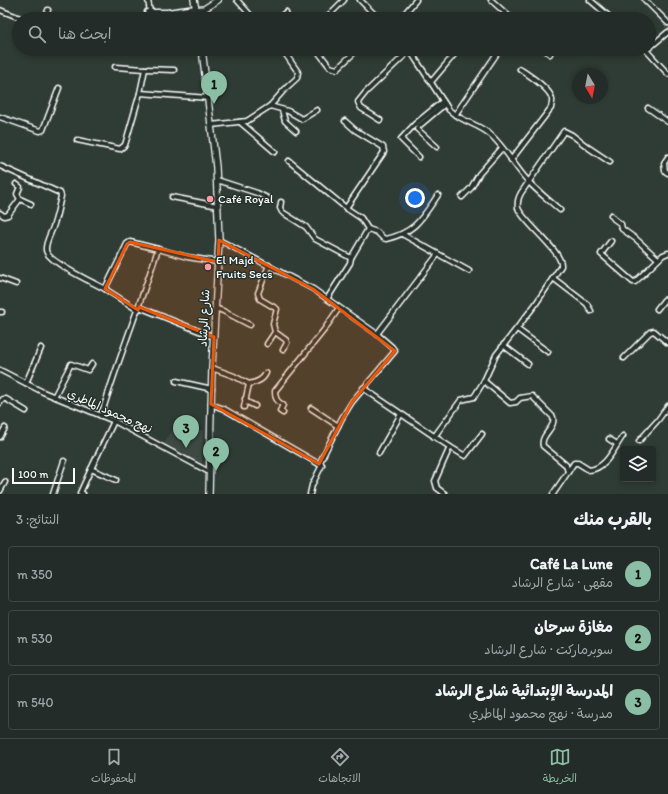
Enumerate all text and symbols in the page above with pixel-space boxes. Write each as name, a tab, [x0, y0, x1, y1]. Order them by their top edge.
search box	[12, 12, 656, 56]
icon: search	[26, 23, 48, 45]
text: ابحث هنا	[58, 25, 112, 43]
north arrow	[572, 68, 608, 104]
pin: 1	[201, 71, 227, 104]
your location	[405, 188, 425, 208]
place label: Café Royal	[218, 192, 274, 206]
marker: Café Royal	[205, 194, 215, 204]
place label: El Majd Fruits Secs	[216, 253, 273, 281]
marker: El Majd Fruits Secs	[203, 262, 213, 272]
street label: شارع الرشاد	[195, 289, 214, 347]
street label: نهج محمود الماطري	[65, 386, 155, 438]
pin: 3	[173, 415, 199, 448]
pin: 2	[203, 438, 229, 471]
map controls	[620, 446, 656, 482]
button: layers	[620, 446, 656, 482]
scale bar	[12, 466, 75, 485]
text: 100 m	[18, 468, 48, 481]
text: بالقرب منك	[574, 509, 652, 529]
text: النتائج: 3	[16, 512, 59, 527]
text: Café La Lune	[530, 555, 613, 573]
text: 350 m	[17, 567, 53, 582]
text: 1	[635, 567, 641, 582]
text: مقهى · شارع الرشاد	[512, 575, 613, 590]
text: مغازة سرحان	[534, 618, 613, 636]
text: 530 m	[17, 631, 53, 646]
text: 2	[635, 631, 641, 646]
text: سوبرماركت · شارع الرشاد	[484, 642, 613, 657]
text: المدرسة الإبتدائية شارع الرشاد	[435, 682, 613, 700]
text: 540 m	[17, 695, 54, 710]
text: 3	[634, 695, 642, 710]
text: مدرسة · نهج محمود الماطري	[469, 706, 613, 721]
tab: المحفوظات	[91, 746, 136, 788]
tab: الاتجاهات	[318, 746, 361, 788]
tab: الخريطة	[543, 746, 577, 788]

